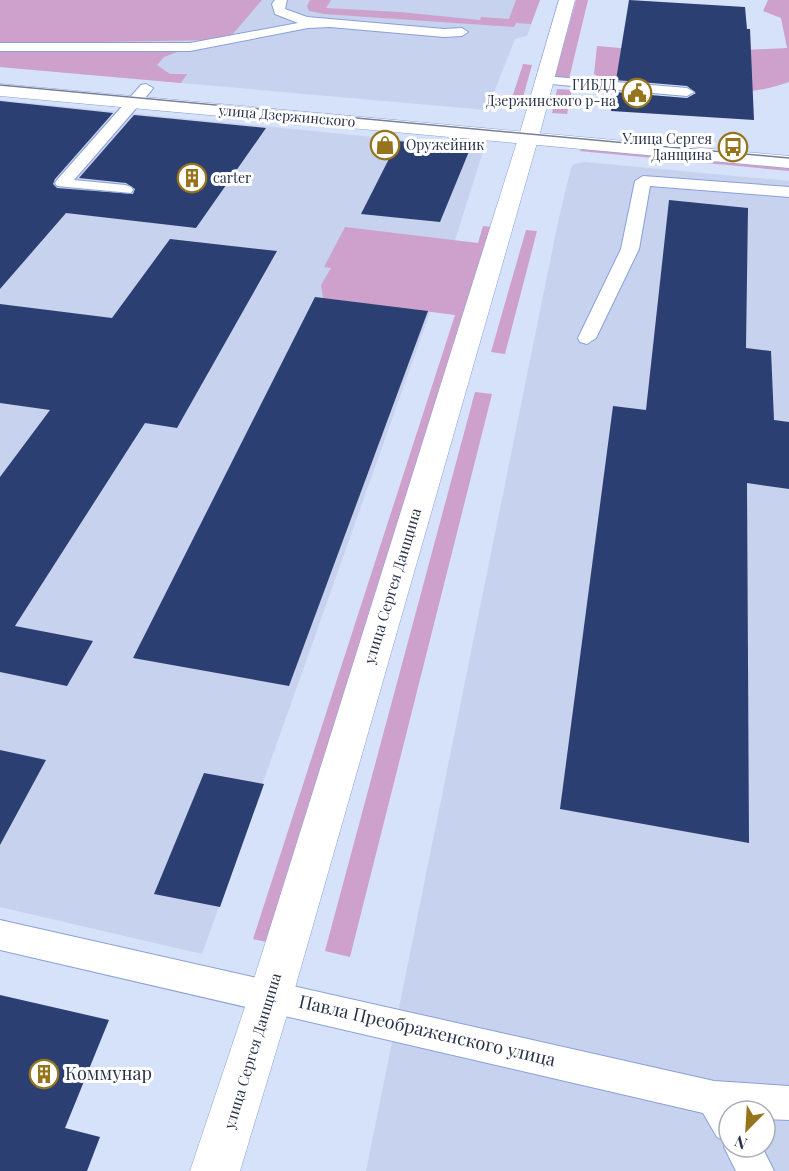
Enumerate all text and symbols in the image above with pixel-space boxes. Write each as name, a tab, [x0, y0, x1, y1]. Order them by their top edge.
place label: ГИБДД Дзержинского р-на	[486, 75, 616, 110]
public building icon: ГИБДД Дзержинского р-на	[621, 77, 653, 109]
street label: улица Дзержинского	[217, 100, 357, 131]
shop icon: Оружейник	[369, 129, 401, 161]
place label: Улица Сергея Данщина	[622, 129, 712, 164]
bus stop icon: Улица Сергея Данщина	[717, 131, 749, 163]
place label: Оружейник	[406, 135, 484, 154]
building icon: carter	[176, 162, 208, 194]
place label: carter	[213, 168, 252, 187]
street label: улица Сергея Данщина	[359, 505, 425, 667]
street label: улица Сергея Данщина	[219, 970, 285, 1132]
street label: Павла Преображенского улица	[297, 989, 558, 1071]
building icon: Коммунар	[28, 1058, 60, 1090]
place label: Коммунар	[65, 1061, 152, 1085]
north arrow	[717, 1099, 777, 1159]
text: N	[731, 1131, 750, 1155]

